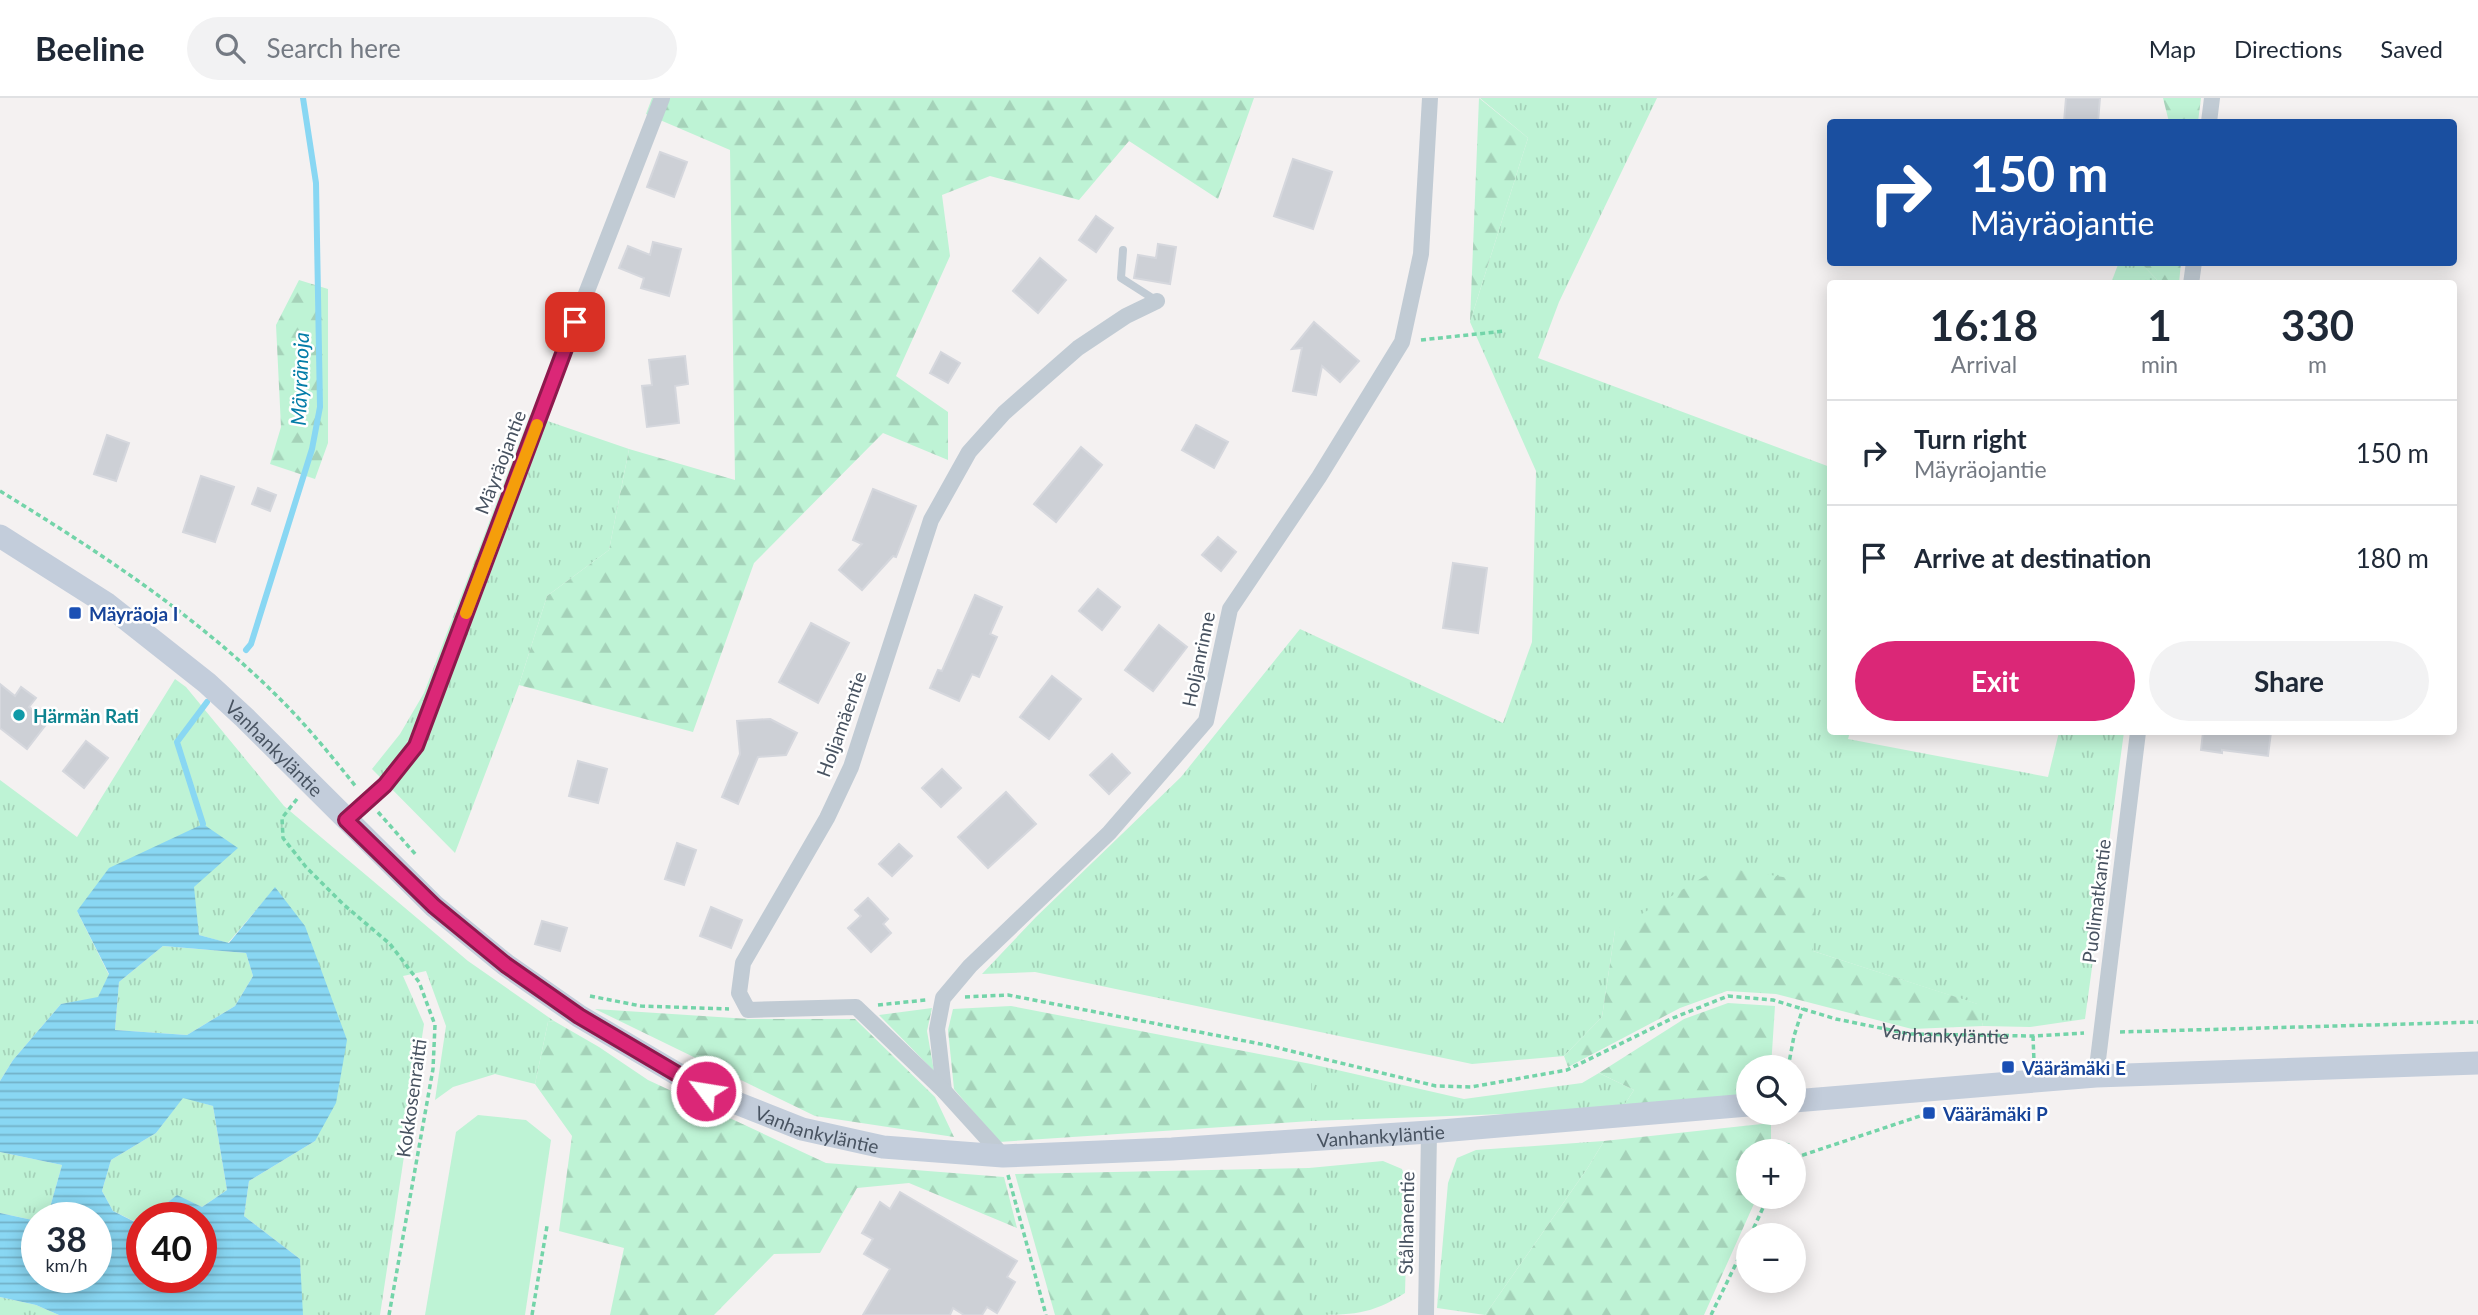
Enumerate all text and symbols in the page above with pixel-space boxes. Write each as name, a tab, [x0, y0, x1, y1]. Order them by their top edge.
search box	[187, 17, 677, 80]
text: Beeline	[35, 28, 145, 68]
icon: search	[211, 29, 249, 67]
text: Search here	[267, 32, 401, 64]
text: Map	[2149, 34, 2196, 63]
text: Directions	[2234, 34, 2342, 63]
text: Saved	[2380, 34, 2443, 63]
text: 150 m	[1970, 144, 2108, 202]
icon: right	[1855, 147, 1946, 238]
text: Mäyräojantie	[1970, 203, 2155, 242]
pin	[545, 292, 605, 352]
text: 16:18	[1930, 300, 2038, 350]
text: 1	[2147, 300, 2172, 350]
text: 330	[2281, 300, 2354, 350]
icon: arrive	[556, 303, 594, 341]
water label: Mäyränoja	[285, 332, 313, 426]
text: Arrival	[1951, 350, 2017, 378]
text: min	[2141, 350, 2178, 378]
text: m	[2308, 350, 2327, 378]
street label: Mäyräojantie	[470, 407, 530, 517]
text: Turn right	[1914, 423, 2027, 455]
icon: right	[1855, 434, 1893, 472]
text: 150 m	[2356, 437, 2429, 469]
text: Mäyräojantie	[1914, 455, 2047, 483]
icon: arrive	[1855, 539, 1893, 577]
text: Arrive at destination	[1914, 542, 2151, 574]
text: 180 m	[2356, 542, 2429, 574]
place label: Mäyräoja I	[89, 602, 178, 625]
marker: Mäyräoja I	[67, 605, 83, 621]
street label: Holjanrinne	[1177, 609, 1219, 709]
button: Exit	[1855, 641, 2135, 721]
button: Share	[2149, 641, 2429, 721]
street label: Holjamäentie	[811, 668, 871, 780]
street label: Vanhankyläntie	[221, 695, 328, 801]
place label: Härmän Rati	[33, 704, 139, 727]
marker: Härmän Rati	[11, 707, 27, 723]
street label: Puolimatkantie	[2077, 838, 2115, 964]
street label: Vanhankyläntie	[1879, 1017, 2009, 1047]
street label: Kokkosenraitti	[391, 1037, 431, 1159]
position arrow	[669, 1054, 743, 1128]
map controls	[1736, 1055, 1806, 1293]
button: search	[1736, 1055, 1806, 1125]
place label: Väärämäki E	[2021, 1056, 2126, 1079]
marker: Väärämäki E	[2000, 1059, 2016, 1075]
street label: Vanhankyläntie	[752, 1100, 881, 1157]
place label: Väärämäki P	[1942, 1102, 2048, 1125]
marker: Väärämäki P	[1921, 1105, 1937, 1121]
street label: Vanhankyläntie	[1316, 1119, 1445, 1151]
button: +	[1736, 1139, 1806, 1209]
street label: Stålhanentie	[1394, 1171, 1418, 1275]
speed limit sign: 40	[126, 1202, 217, 1293]
text: 38	[46, 1217, 87, 1259]
button: −	[1736, 1223, 1806, 1293]
text: km/h	[45, 1254, 88, 1276]

